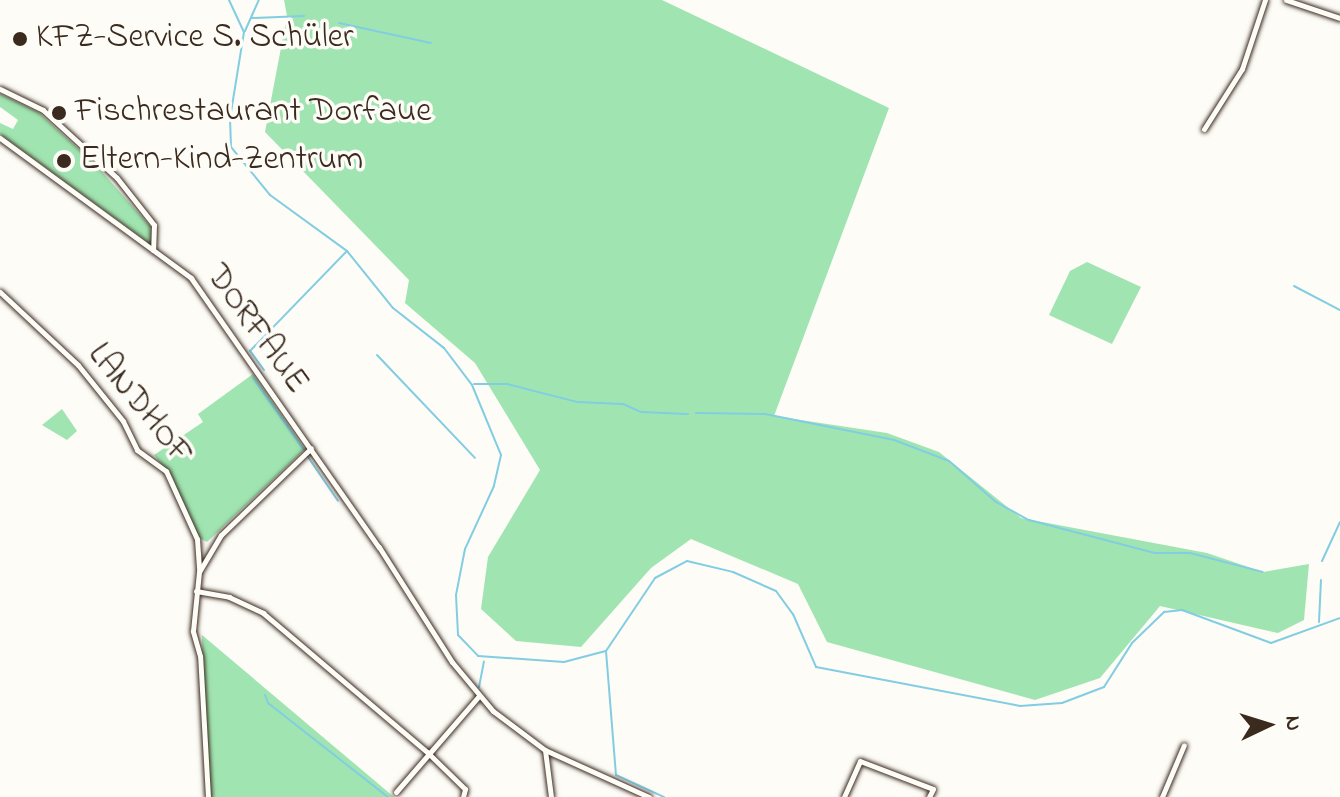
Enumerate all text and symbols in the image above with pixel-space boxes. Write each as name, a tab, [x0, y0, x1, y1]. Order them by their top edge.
place label: KFZ-Service S. Schüler	[36, 19, 353, 59]
marker: KFZ-Service S. Schüler	[11, 30, 29, 48]
place label: Fischrestaurant Dorfaue	[75, 93, 431, 133]
marker: Fischrestaurant Dorfaue	[50, 104, 68, 122]
place label: Eltern-Kind-Zentrum	[80, 141, 363, 181]
marker: Eltern-Kind-Zentrum	[55, 152, 73, 170]
street label: DORFAUE	[196, 258, 316, 402]
street label: LANDHOF	[78, 336, 200, 474]
north arrow	[1228, 685, 1308, 765]
text: N	[1275, 715, 1308, 732]

